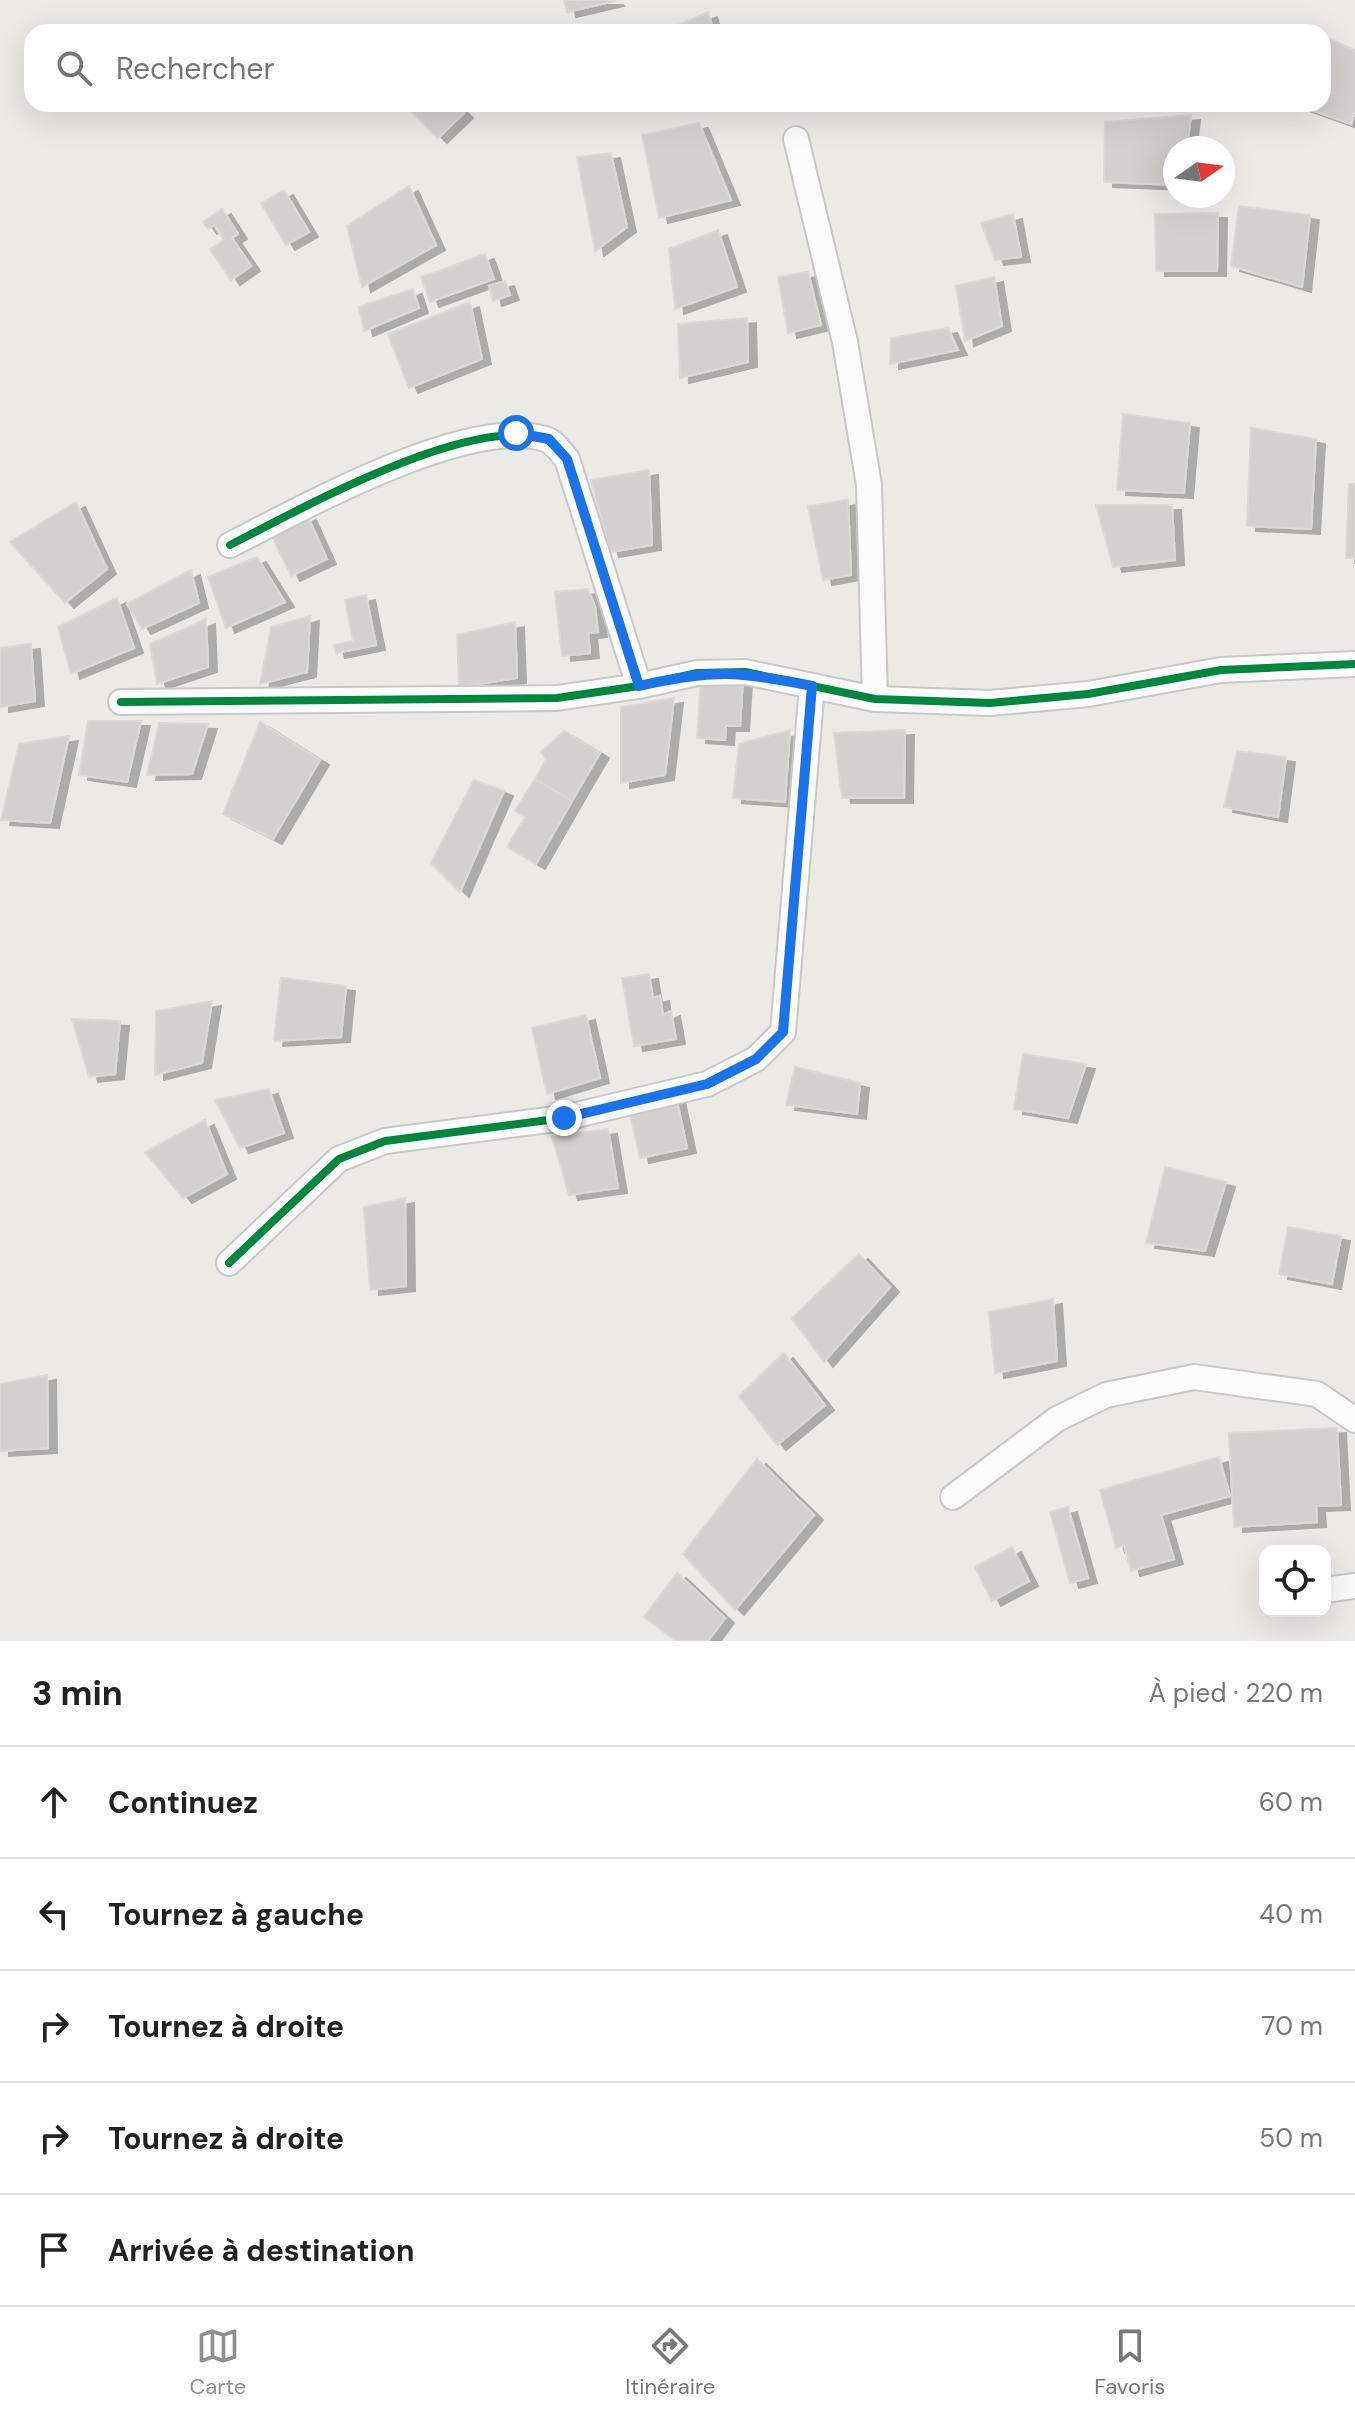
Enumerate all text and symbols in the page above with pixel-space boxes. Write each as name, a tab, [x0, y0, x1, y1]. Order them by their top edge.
search box	[24, 24, 1331, 112]
icon: search	[52, 46, 96, 90]
text: Rechercher	[116, 49, 275, 88]
north arrow	[1163, 136, 1235, 208]
route start	[498, 415, 534, 451]
route end	[546, 1100, 582, 1136]
map controls	[1259, 1545, 1331, 1617]
button: locate	[1259, 1545, 1331, 1617]
text: 3 min	[32, 1671, 123, 1716]
text: À pied · 220 m	[1149, 1676, 1323, 1710]
icon: ahead	[32, 1780, 76, 1824]
text: Continuez	[108, 1783, 258, 1822]
text: 60 m	[1259, 1785, 1323, 1819]
icon: left	[32, 1892, 76, 1936]
text: Tournez à gauche	[108, 1895, 364, 1934]
text: 40 m	[1259, 1897, 1323, 1931]
icon: right	[32, 2004, 76, 2048]
text: Tournez à droite	[108, 2007, 344, 2046]
text: 70 m	[1262, 2009, 1323, 2043]
icon: right	[32, 2116, 76, 2160]
text: Tournez à droite	[108, 2119, 344, 2158]
text: 50 m	[1259, 2121, 1323, 2155]
icon: arrive	[32, 2228, 76, 2272]
text: Arrivée à destination	[108, 2231, 414, 2270]
tab: Carte	[190, 2324, 246, 2401]
tab: Itinéraire	[625, 2324, 715, 2401]
tab: Favoris	[1094, 2324, 1165, 2401]

